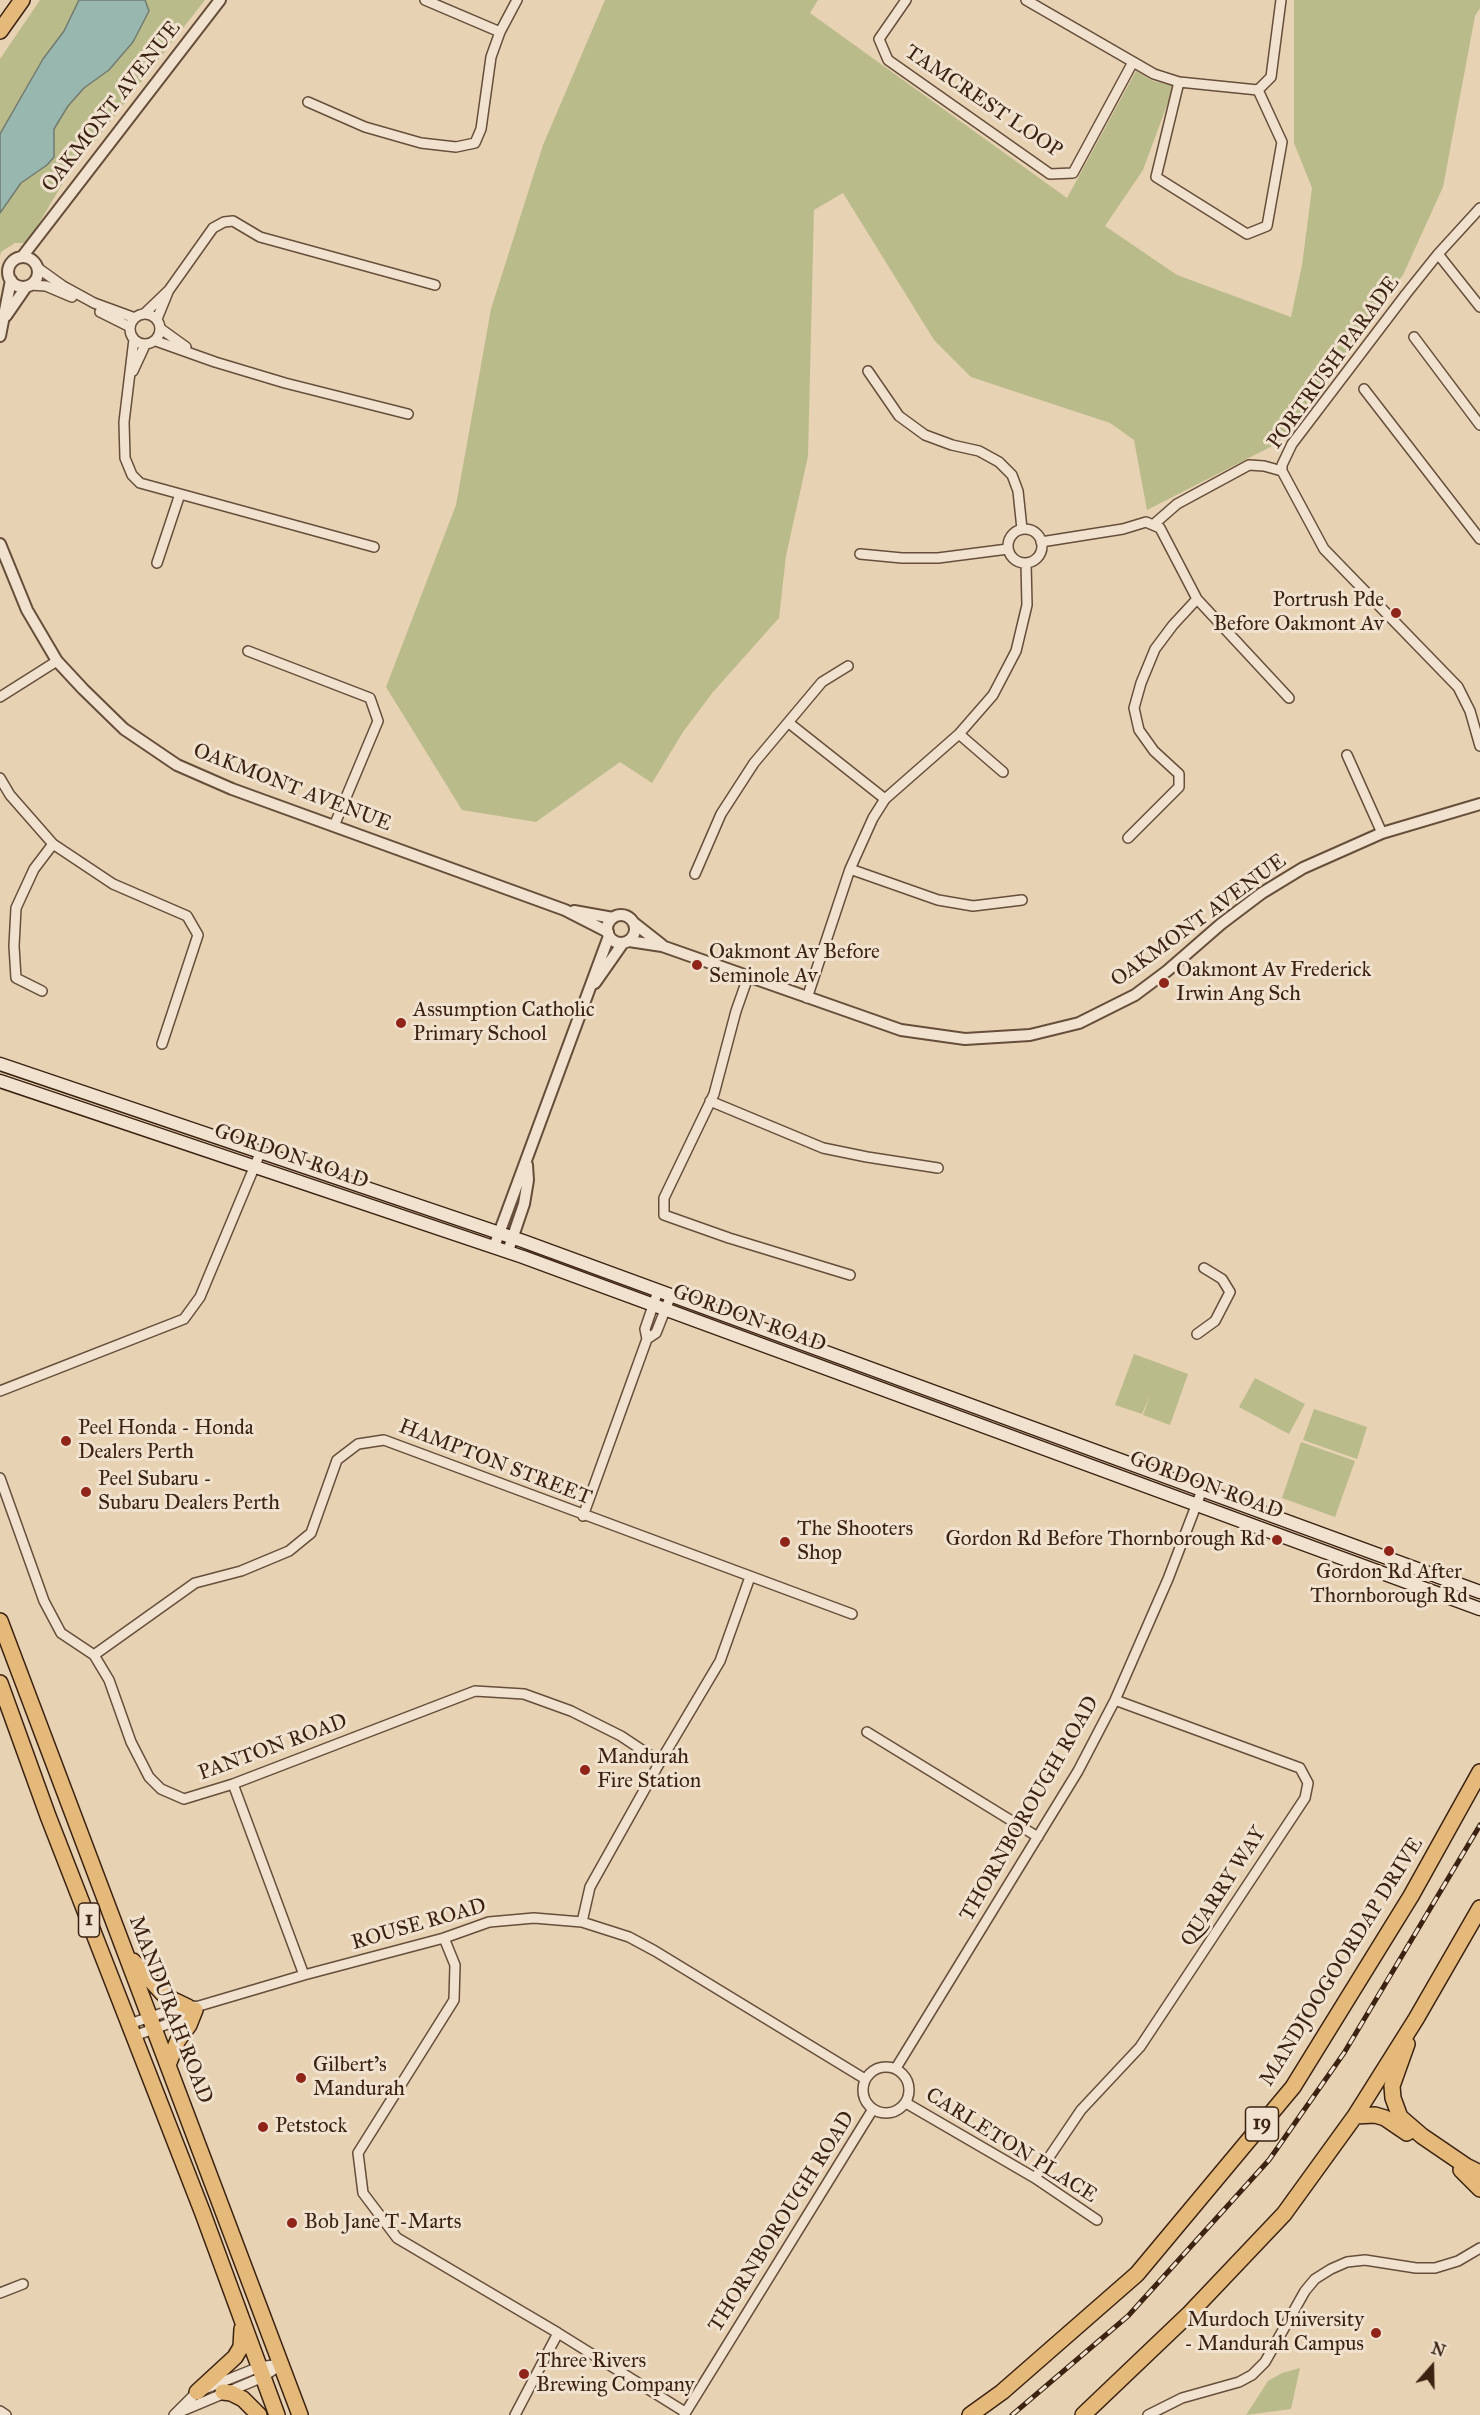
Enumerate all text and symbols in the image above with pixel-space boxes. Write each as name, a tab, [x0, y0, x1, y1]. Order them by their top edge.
street label: OAKMONT AVENUE	[37, 16, 187, 198]
street label: TAMCREST LOOP	[900, 40, 1066, 164]
street label: PORTRUSH PARADE	[1263, 272, 1405, 454]
place label: Portrush Pde Before Oakmont Av	[1213, 588, 1384, 638]
marker: Portrush Pde Before Oakmont Av	[1389, 606, 1403, 620]
street label: OAKMONT AVENUE	[189, 739, 395, 837]
street label: OAKMONT AVENUE	[1107, 849, 1291, 993]
place label: Oakmont Av Before Seminole Av	[709, 940, 880, 990]
marker: Oakmont Av Before Seminole Av	[690, 958, 704, 972]
place label: Oakmont Av Frederick Irwin Ang Sch	[1176, 958, 1371, 1008]
marker: Oakmont Av Frederick Irwin Ang Sch	[1157, 976, 1171, 990]
place label: Assumption Catholic Primary School	[413, 998, 595, 1048]
marker: Assumption Catholic Primary School	[394, 1016, 408, 1030]
street label: GORDON ROAD	[211, 1119, 371, 1195]
street label: GORDON ROAD	[669, 1280, 829, 1358]
street label: HAMPTON STREET	[395, 1415, 595, 1511]
place label: Peel Honda - Honda Dealers Perth	[78, 1416, 254, 1466]
marker: Peel Honda - Honda Dealers Perth	[59, 1434, 73, 1448]
street label: GORDON ROAD	[1126, 1447, 1286, 1525]
place label: Peel Subaru - Subaru Dealers Perth	[98, 1467, 280, 1517]
marker: Peel Subaru - Subaru Dealers Perth	[79, 1485, 93, 1499]
place label: The Shooters Shop	[797, 1517, 913, 1567]
place label: Gordon Rd Before Thornborough Rd	[945, 1527, 1265, 1553]
marker: Gordon Rd Before Thornborough Rd	[1270, 1533, 1284, 1547]
marker: The Shooters Shop	[778, 1535, 792, 1549]
marker: Gordon Rd After Thornborough Rd	[1382, 1544, 1396, 1558]
place label: Gordon Rd After Thornborough Rd	[1310, 1560, 1468, 1610]
street label: THORNBOROUGH ROAD	[955, 1692, 1105, 1926]
street label: PANTON ROAD	[195, 1709, 351, 1787]
place label: Mandurah Fire Station	[597, 1745, 701, 1795]
marker: Mandurah Fire Station	[578, 1763, 592, 1777]
street label: QUARRY WAY	[1176, 1822, 1272, 1952]
street label: MANDJOOGOORDAP DRIVE	[1255, 1833, 1429, 2091]
street label: ROUSE ROAD	[349, 1894, 489, 1956]
road number: 1	[78, 1903, 100, 1937]
street label: MANDURAH ROAD	[123, 1913, 217, 2107]
place label: Gilbert's Mandurah	[313, 2053, 405, 2103]
marker: Gilbert's Mandurah	[294, 2071, 308, 2085]
street label: CARLETON PLACE	[921, 2083, 1101, 2209]
street label: THORNBOROUGH ROAD	[704, 2107, 860, 2337]
road number: 19	[1246, 2107, 1278, 2141]
place label: Petstock	[275, 2114, 347, 2140]
marker: Petstock	[256, 2120, 270, 2134]
place label: Bob Jane T-Marts	[304, 2210, 461, 2236]
marker: Bob Jane T-Marts	[285, 2216, 299, 2230]
place label: Murdoch University - Mandurah Campus	[1184, 2308, 1364, 2358]
marker: Murdoch University - Mandurah Campus	[1369, 2326, 1383, 2340]
north arrow	[1402, 2337, 1462, 2397]
text: N	[1429, 2338, 1448, 2361]
place label: Three Rivers Brewing Company	[536, 2349, 694, 2399]
marker: Three Rivers Brewing Company	[517, 2367, 531, 2381]

